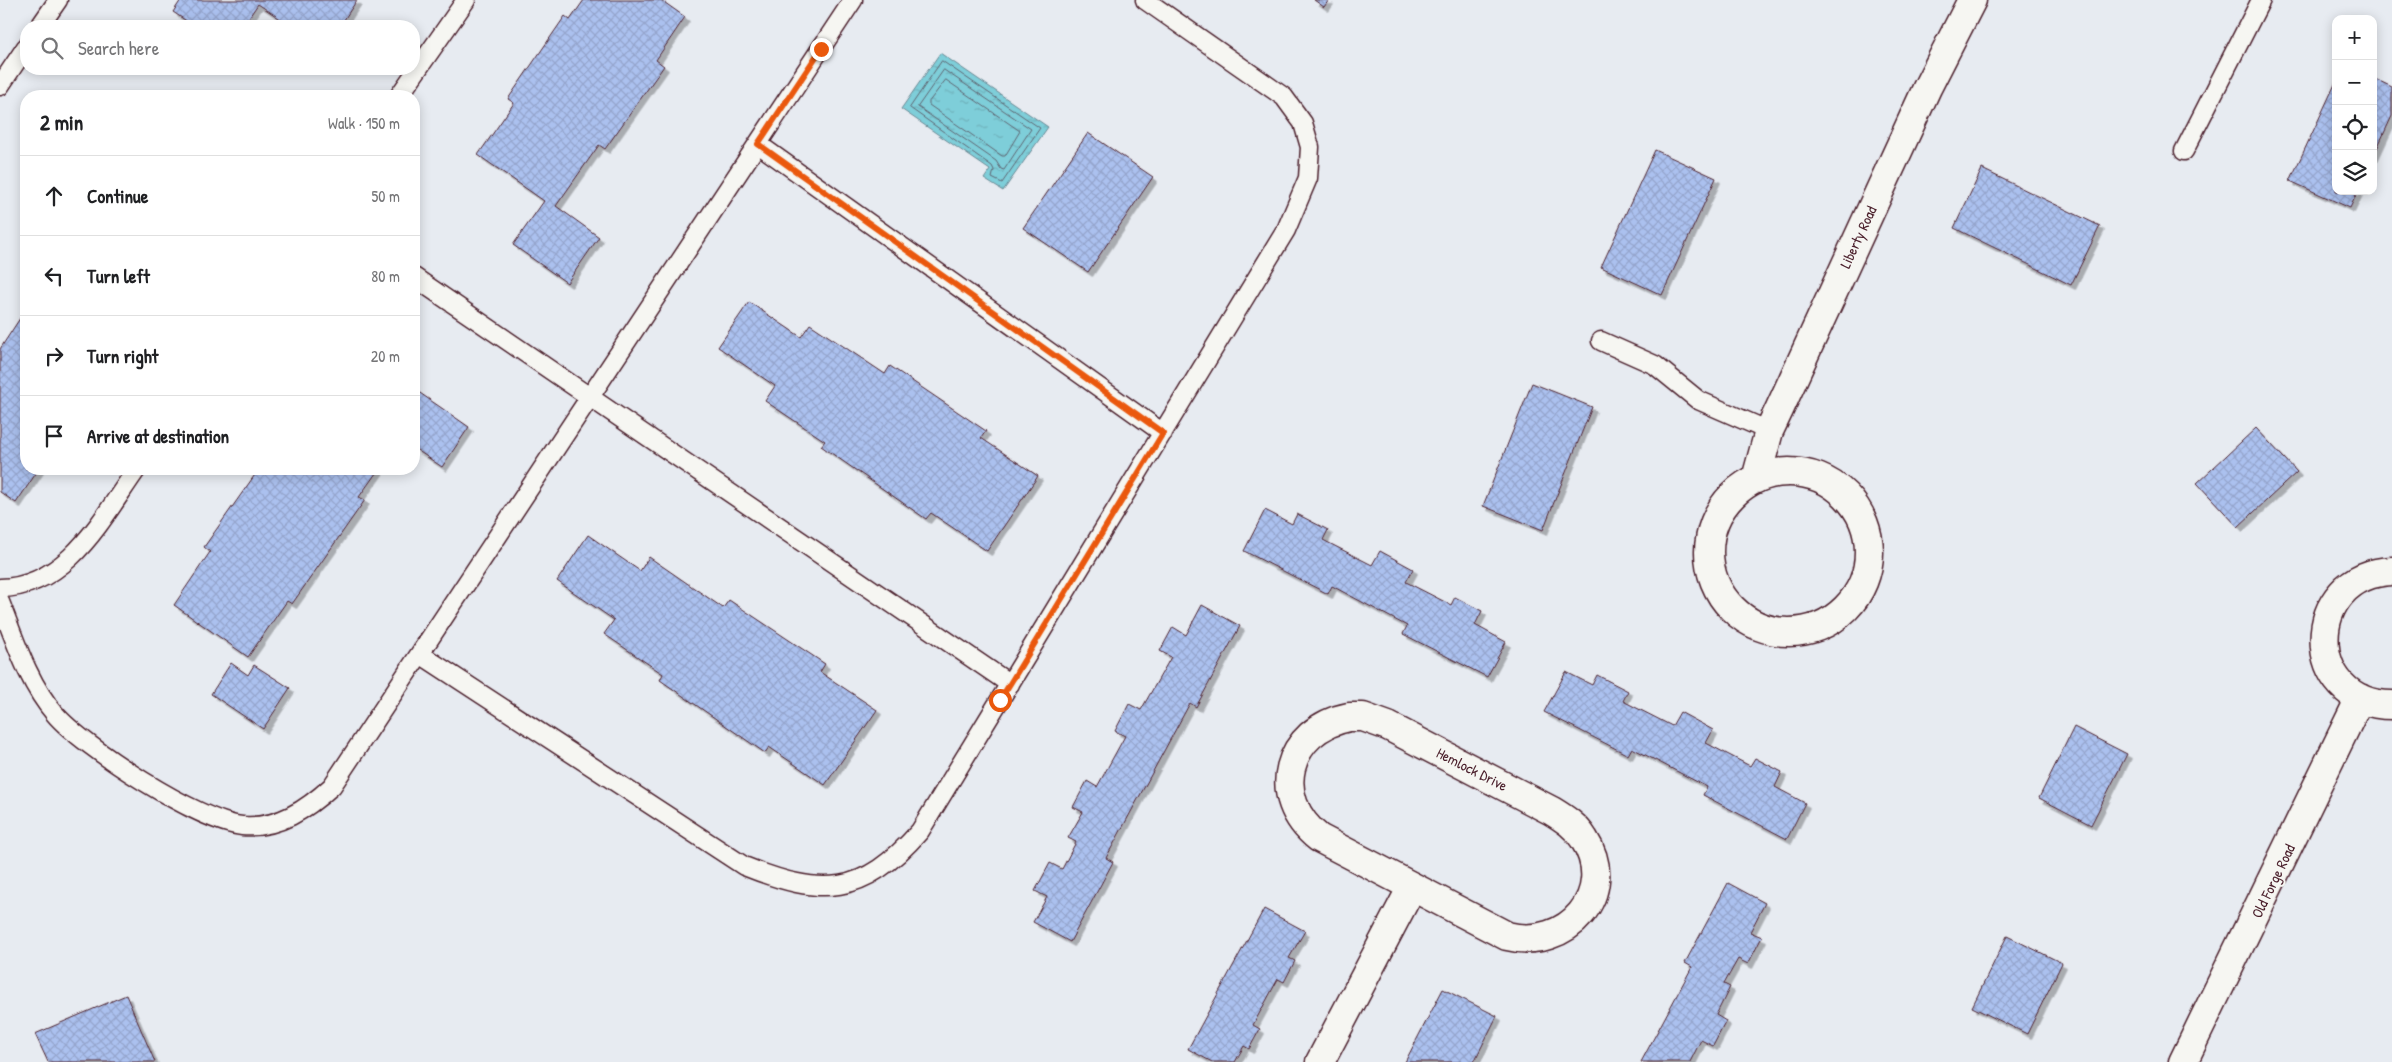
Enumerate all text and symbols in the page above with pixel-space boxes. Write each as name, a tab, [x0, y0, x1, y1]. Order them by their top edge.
map controls	[2332, 15, 2377, 195]
button: +	[2332, 15, 2377, 60]
search box	[20, 20, 420, 75]
icon: search	[38, 34, 66, 62]
text: Search here	[78, 35, 159, 61]
route end	[810, 38, 833, 61]
button: −	[2332, 60, 2377, 105]
button: locate	[2332, 105, 2377, 150]
text: 2 min	[40, 108, 83, 137]
text: Walk · 150 m	[328, 112, 400, 134]
button: layers	[2332, 150, 2377, 195]
icon: ahead	[40, 182, 68, 210]
text: Continue	[87, 183, 148, 209]
text: 50 m	[372, 185, 400, 207]
street label: Liberty Road	[1834, 202, 1882, 272]
icon: left	[40, 262, 68, 290]
text: Turn left	[87, 263, 150, 289]
text: 80 m	[371, 265, 400, 287]
icon: right	[40, 342, 68, 370]
text: Turn right	[87, 343, 158, 369]
text: 20 m	[371, 345, 400, 367]
icon: arrive	[40, 422, 68, 450]
text: Arrive at destination	[87, 423, 229, 449]
route start	[989, 689, 1012, 712]
street label: Hemlock Drive	[1433, 742, 1511, 796]
street label: Old Forge Road	[2246, 840, 2300, 921]

